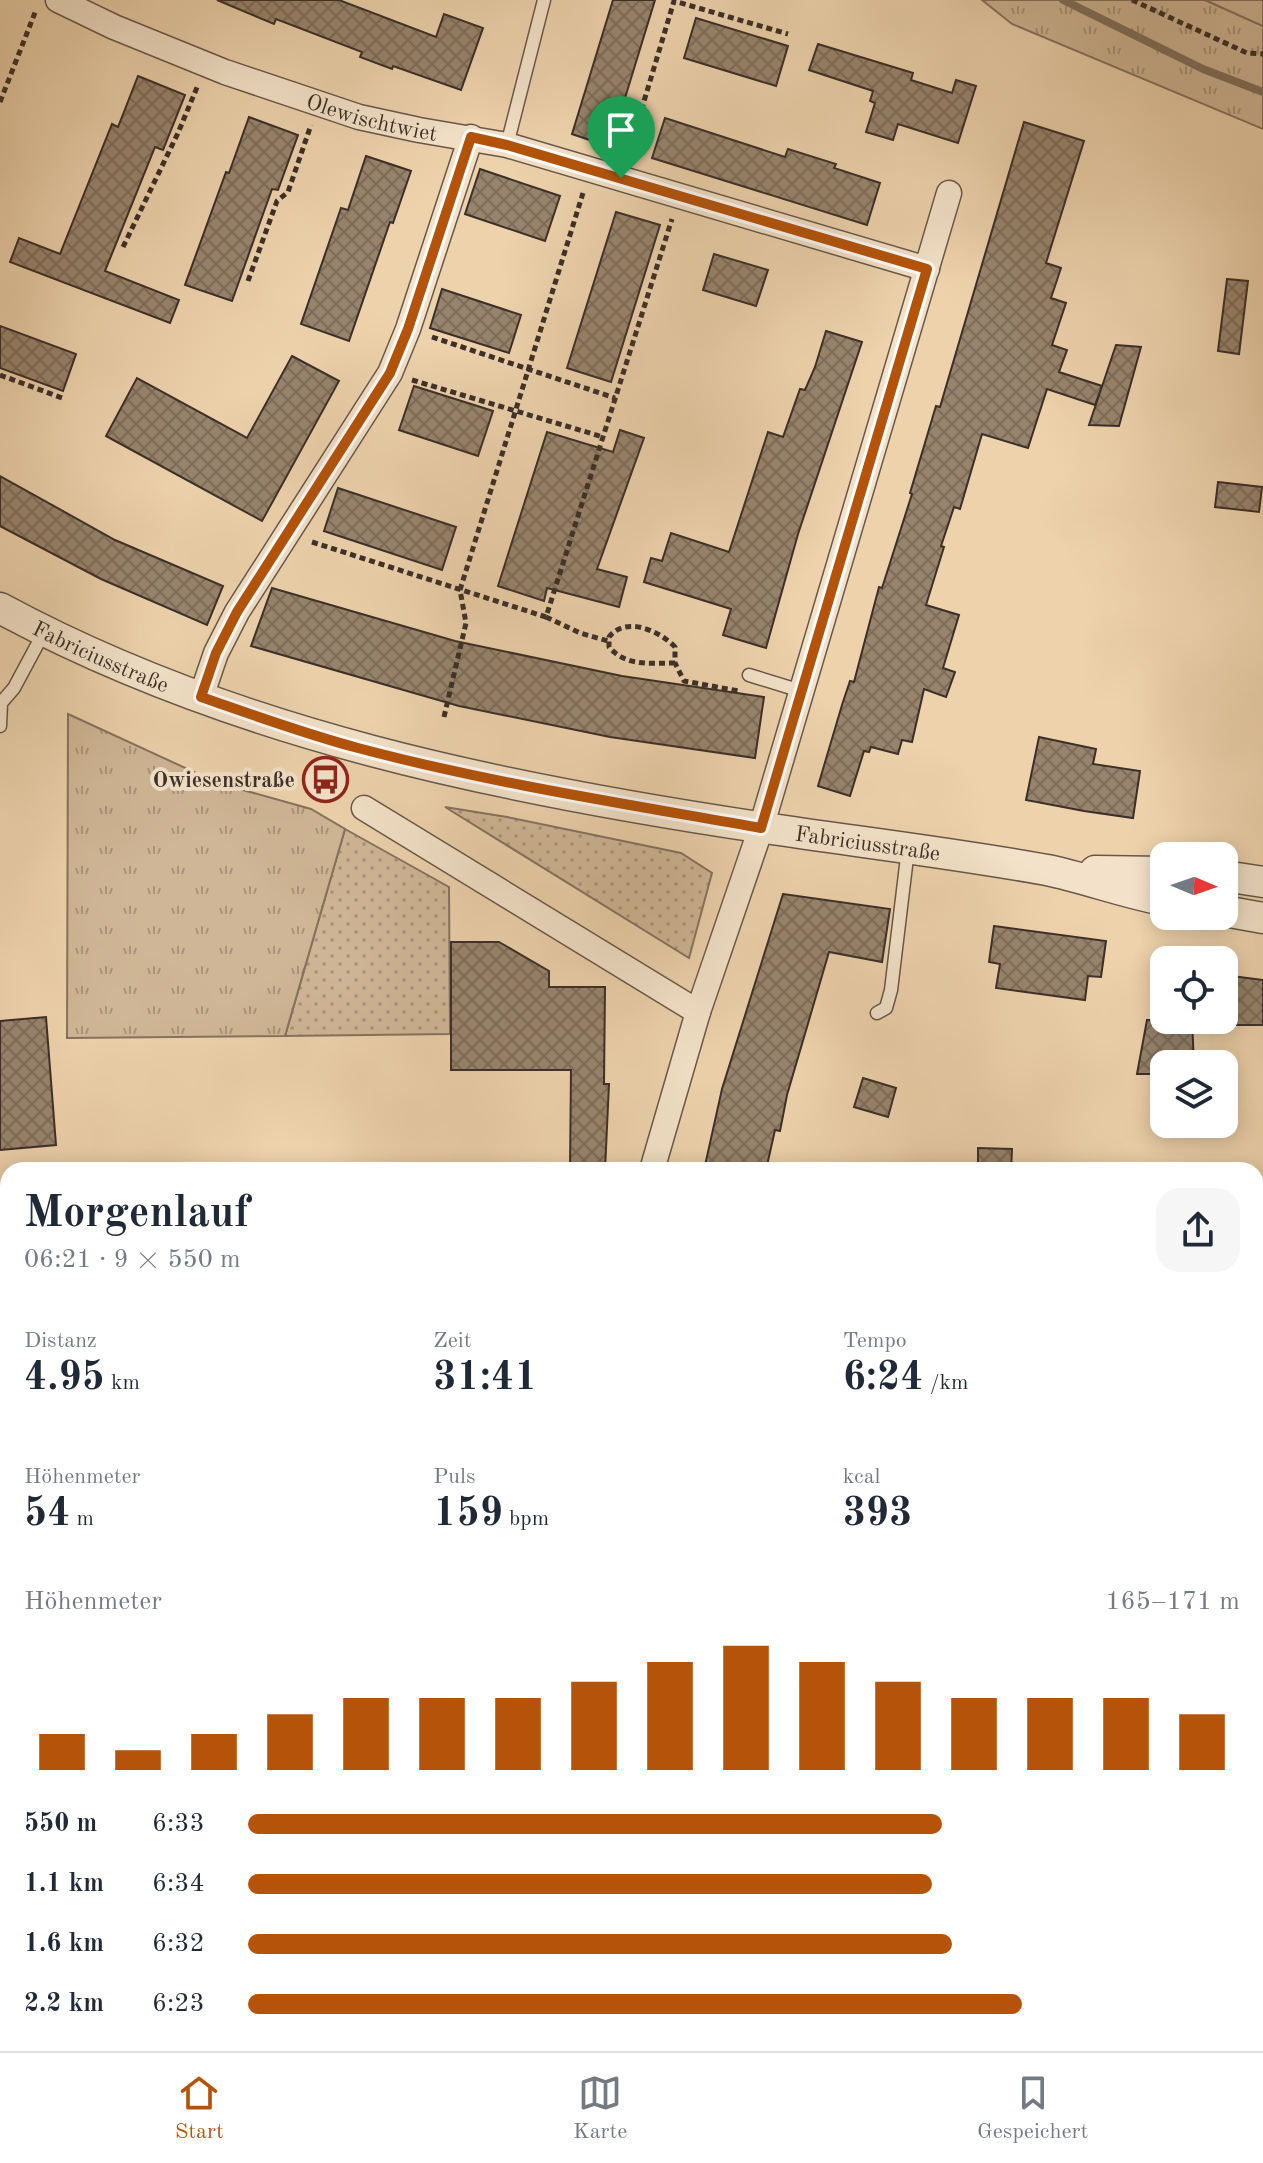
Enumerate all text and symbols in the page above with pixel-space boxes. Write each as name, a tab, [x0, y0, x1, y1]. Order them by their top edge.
street label: Olewischtwiet	[303, 91, 439, 146]
pin	[587, 96, 655, 178]
icon: arrive	[599, 108, 643, 152]
street label: Fabriciusstraße	[29, 618, 171, 697]
bus stop icon: Owiesenstraße	[302, 755, 350, 803]
place label: Owiesenstraße	[152, 770, 295, 792]
street label: Fabriciusstraße	[794, 824, 942, 866]
north arrow	[1150, 842, 1238, 930]
map controls	[1150, 842, 1238, 1138]
button: locate	[1150, 946, 1238, 1034]
button: layers	[1150, 1050, 1238, 1138]
button: share	[1156, 1188, 1240, 1272]
text: Morgenlauf	[24, 1192, 250, 1236]
text: 06:21 · 9 × 550 m	[24, 1247, 241, 1273]
text: Distanz	[24, 1330, 97, 1352]
text: Zeit	[433, 1330, 471, 1352]
text: Tempo	[843, 1330, 907, 1352]
text: 4.95	[24, 1359, 105, 1399]
text: 31:41	[433, 1359, 537, 1399]
text: 6:24	[843, 1359, 923, 1399]
text: km	[105, 1372, 140, 1394]
text: /km	[923, 1372, 968, 1394]
text: Höhenmeter	[24, 1466, 141, 1488]
text: Puls	[433, 1466, 476, 1488]
text: kcal	[843, 1466, 881, 1488]
text: 54	[24, 1495, 70, 1535]
text: 159	[433, 1495, 503, 1535]
text: 393	[843, 1495, 912, 1535]
text: m	[70, 1508, 94, 1530]
text: bpm	[503, 1508, 549, 1530]
text: Höhenmeter	[24, 1589, 162, 1615]
text: 165–171 m	[1105, 1589, 1240, 1615]
text: 550 m	[24, 1811, 97, 1837]
text: 6:33	[152, 1811, 205, 1837]
text: 1.1 km	[24, 1871, 104, 1897]
text: 6:34	[152, 1871, 205, 1897]
text: 1.6 km	[24, 1931, 104, 1957]
text: 6:32	[152, 1931, 205, 1957]
text: 2.2 km	[24, 1991, 104, 2017]
text: 6:23	[152, 1991, 205, 2017]
tab: Start	[175, 2071, 224, 2146]
tab: Karte	[573, 2071, 627, 2146]
tab: Gespeichert	[977, 2071, 1088, 2146]

